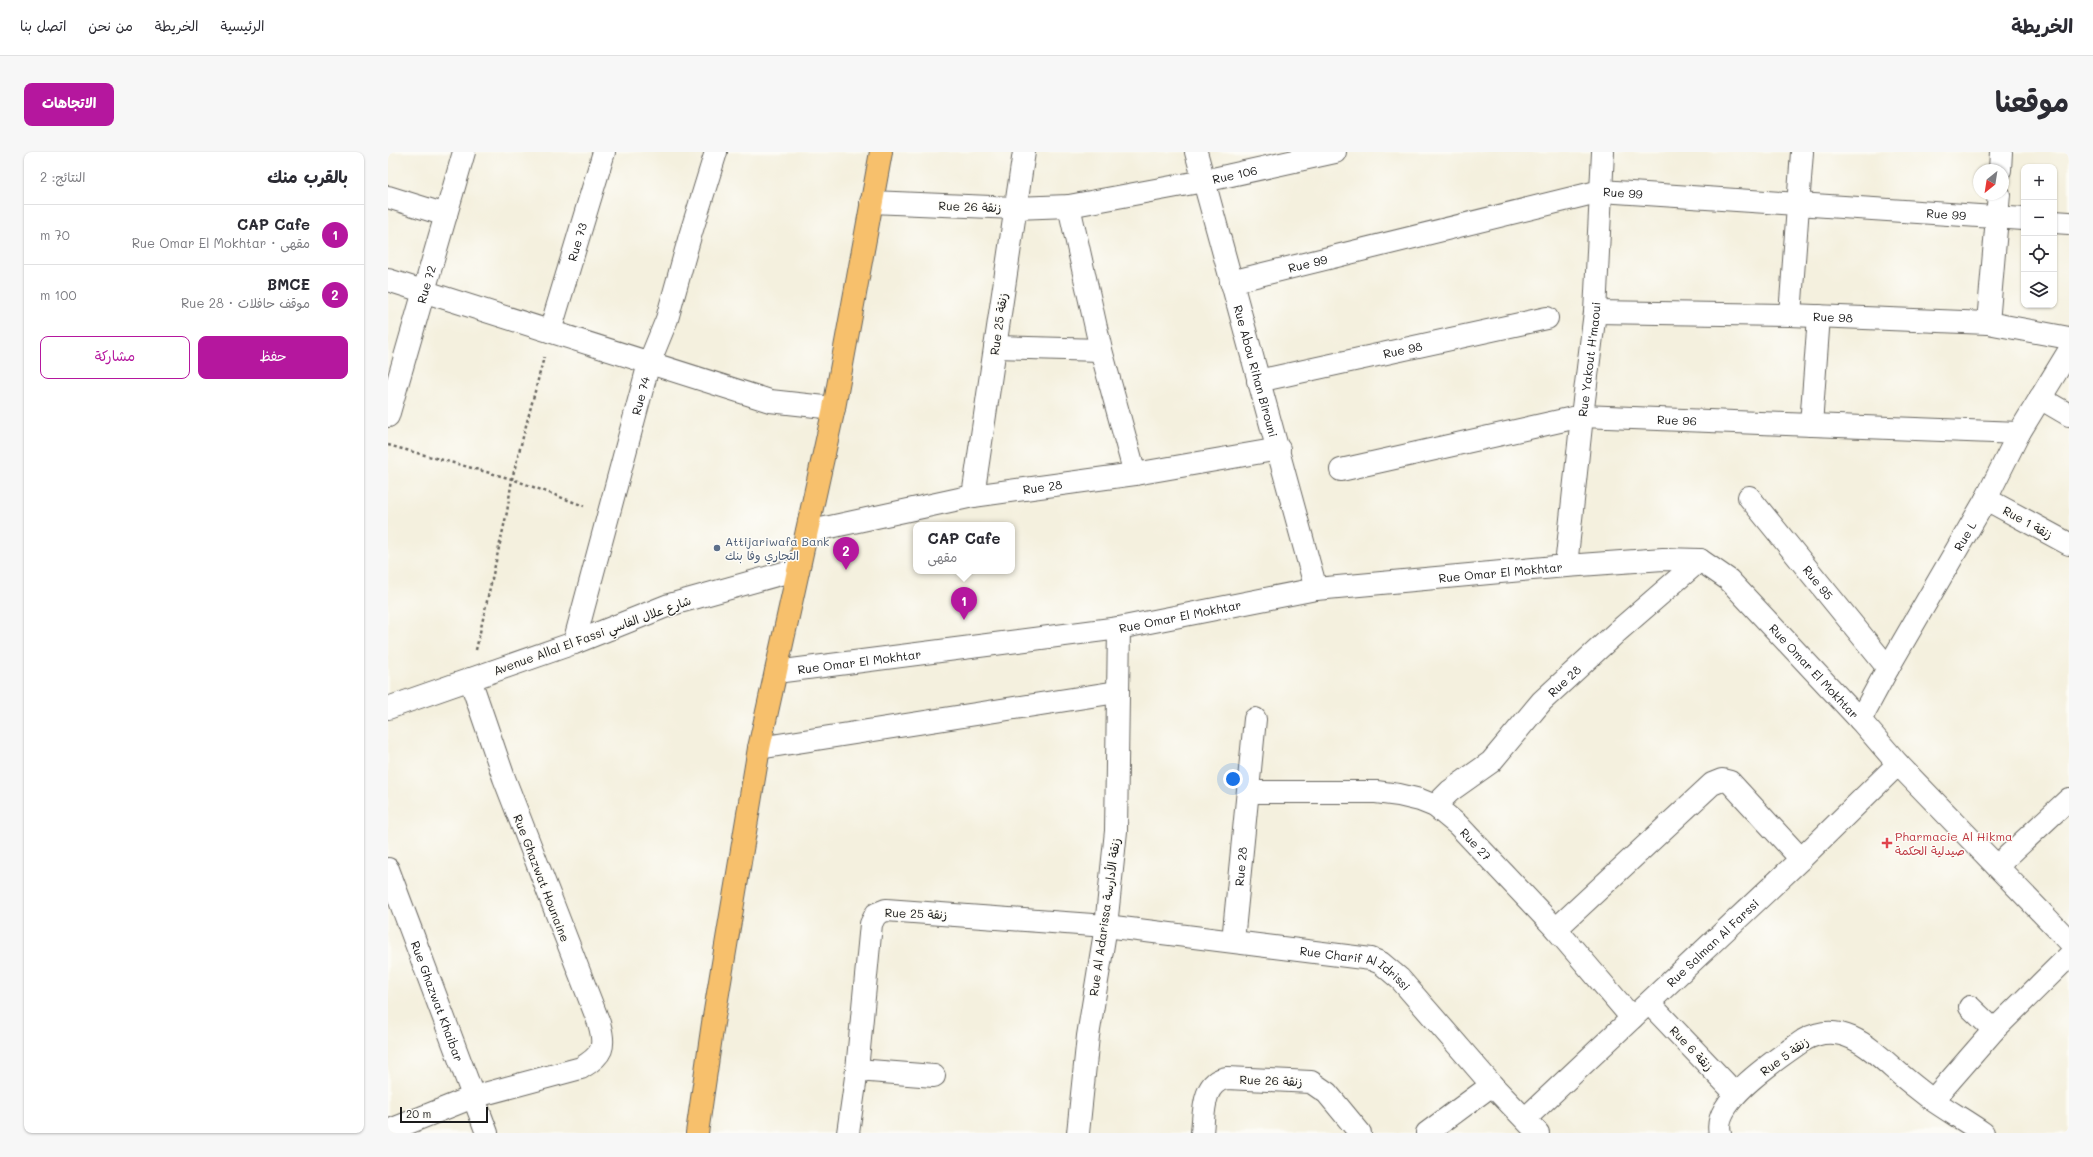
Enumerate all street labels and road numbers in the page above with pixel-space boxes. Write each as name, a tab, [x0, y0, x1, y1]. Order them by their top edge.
street label: Rue 106	[1211, 161, 1259, 187]
street label: Rue 99	[1603, 183, 1643, 202]
street label: Rue 26 زنقة	[938, 197, 1002, 215]
street label: Rue 99	[1926, 205, 1967, 223]
street label: Rue 73	[564, 221, 590, 263]
street label: Rue 99	[1287, 251, 1329, 276]
street label: Rue 72	[413, 263, 439, 305]
street label: Rue 25 زنقة	[986, 292, 1010, 356]
street label: Rue Yakout H'maoui	[1574, 301, 1604, 418]
street label: Rue Abou Rihan Birouni	[1230, 303, 1282, 439]
street label: Rue 98	[1813, 308, 1853, 326]
street label: Rue 98	[1381, 337, 1424, 362]
street label: Rue 74	[627, 375, 653, 417]
street label: Rue 96	[1657, 411, 1697, 428]
street label: Rue 28	[1022, 476, 1063, 497]
street label: Rue 1 زنقة	[2000, 502, 2056, 542]
street label: Rue L	[1950, 517, 1980, 553]
street label: Rue Omar El Mokhtar	[1438, 558, 1563, 586]
street label: Rue 95	[1800, 562, 1837, 603]
street label: Avenue Allal El Fassi شارع علال الفاسي	[491, 592, 694, 682]
street label: Rue Omar El Mokhtar	[1117, 596, 1243, 636]
street label: Rue Omar El Mokhtar	[1766, 620, 1863, 722]
street label: Rue Omar El Mokhtar	[797, 645, 922, 677]
street label: Rue 28	[1544, 661, 1584, 700]
street label: Rue Ghazwat Hounaine	[510, 812, 574, 944]
street label: Rue 27	[1457, 824, 1495, 864]
street label: Rue Al Adarissa زنقة الأدارسة	[1085, 837, 1123, 997]
street label: Rue 28	[1230, 846, 1250, 887]
street label: Rue Salman Al Farssi	[1663, 895, 1762, 990]
street label: Rue 25 زنقة	[884, 904, 948, 922]
street label: Rue Ghazwat Khaibar	[408, 938, 467, 1064]
street label: Rue Charif Al Idrissi	[1299, 942, 1414, 994]
street label: Rue 6 زنقة	[1667, 1022, 1717, 1074]
street label: Rue 5 زنقة	[1757, 1033, 1811, 1079]
street label: Rue 26 زنقة	[1239, 1071, 1303, 1089]

